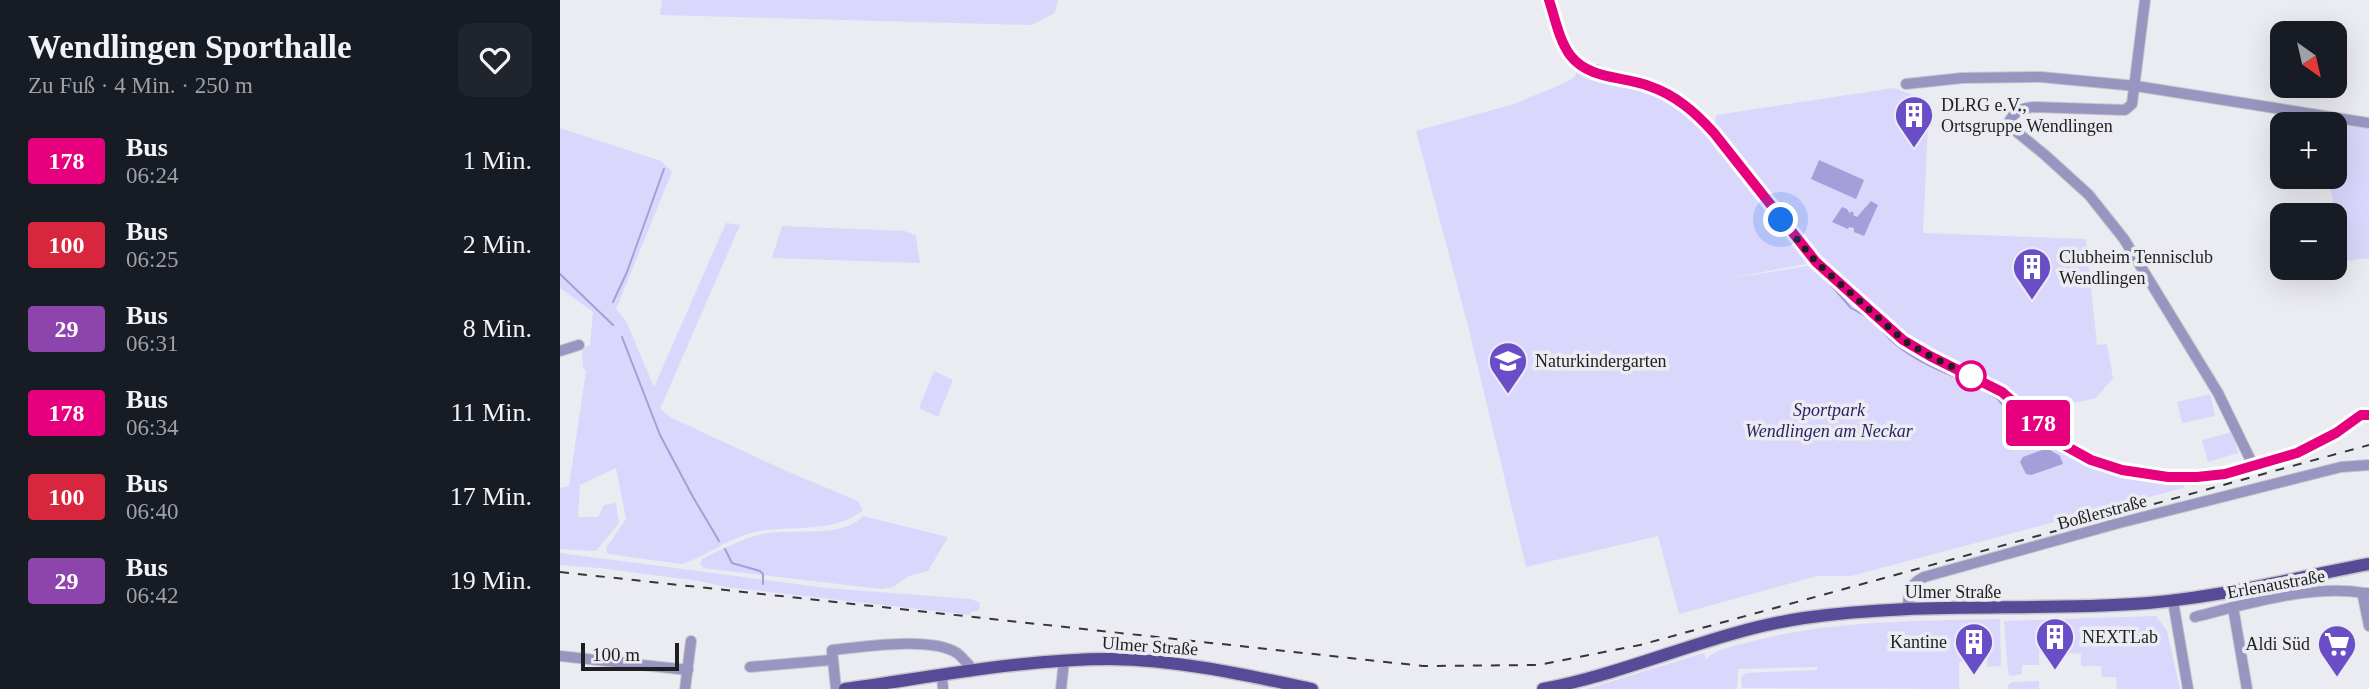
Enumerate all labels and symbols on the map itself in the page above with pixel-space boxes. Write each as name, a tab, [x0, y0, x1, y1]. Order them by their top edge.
north arrow	[2270, 21, 2347, 98]
building icon: DLRG e.V., Ortsgruppe Wendlingen	[1893, 94, 1935, 149]
place label: DLRG e.V., Ortsgruppe Wendlingen	[1941, 95, 2113, 136]
your location	[1763, 202, 1798, 237]
building icon: Clubheim Tennisclub Wendlingen	[2011, 246, 2053, 301]
place label: Clubheim Tennisclub Wendlingen	[2059, 247, 2213, 288]
school or university icon: Naturkindergarten	[1487, 340, 1529, 395]
place label: Naturkindergarten	[1535, 351, 1667, 371]
unlabelled marker	[1956, 361, 1986, 391]
park label: Sportpark Wendlingen am Neckar	[1745, 400, 1914, 441]
line badge: 178	[1998, 400, 2078, 446]
street label: Boßlerstraße	[2055, 490, 2149, 534]
street label: Erlenaustraße	[2226, 566, 2326, 602]
street label: Ulmer Straße	[1905, 582, 2001, 602]
building icon: NEXTLab	[2034, 616, 2076, 671]
building icon: Kantine	[1953, 621, 1995, 676]
supermarket icon: Aldi Süd	[2316, 623, 2358, 678]
place label: NEXTLab	[2082, 627, 2158, 647]
place label: Kantine	[1890, 632, 1947, 652]
street label: Ulmer Straße	[1101, 633, 1199, 659]
place label: Aldi Süd	[2245, 634, 2310, 654]
scale bar	[581, 640, 679, 672]

